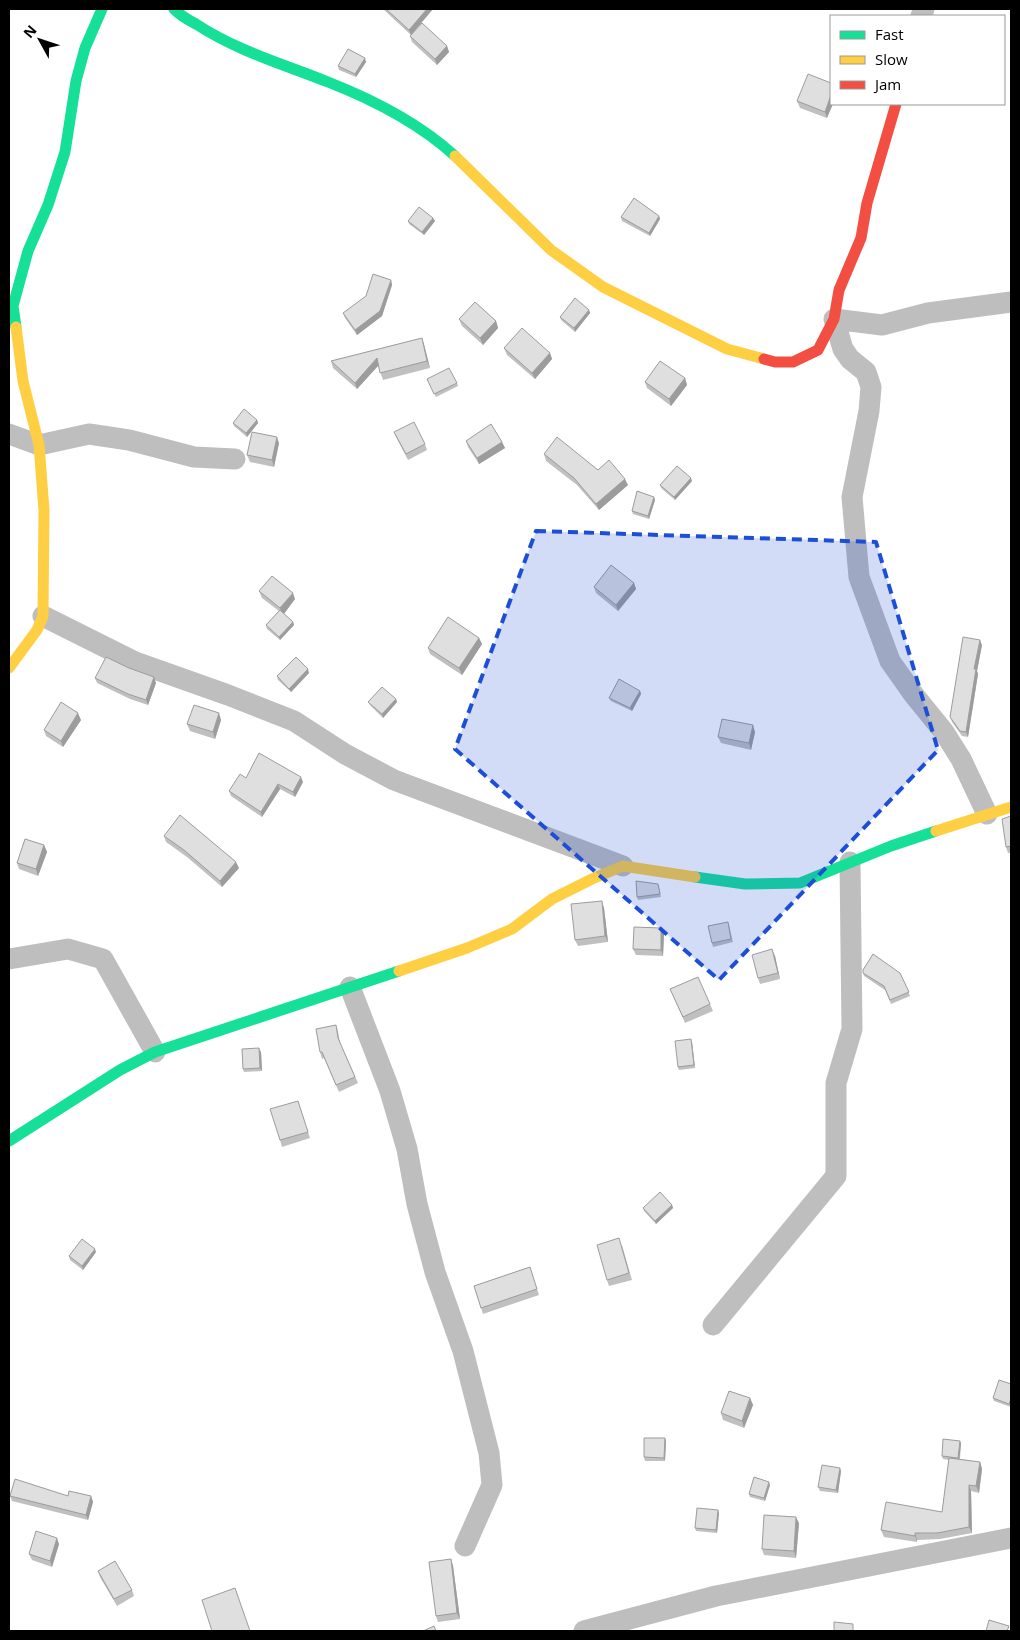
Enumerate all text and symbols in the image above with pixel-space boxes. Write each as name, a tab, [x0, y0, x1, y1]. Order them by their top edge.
north arrow	[15, 15, 65, 65]
legend	[830, 15, 1005, 105]
text: N	[19, 21, 41, 42]
text: Fast	[875, 24, 904, 44]
text: Slow	[875, 49, 908, 69]
text: Jam	[873, 74, 901, 94]

